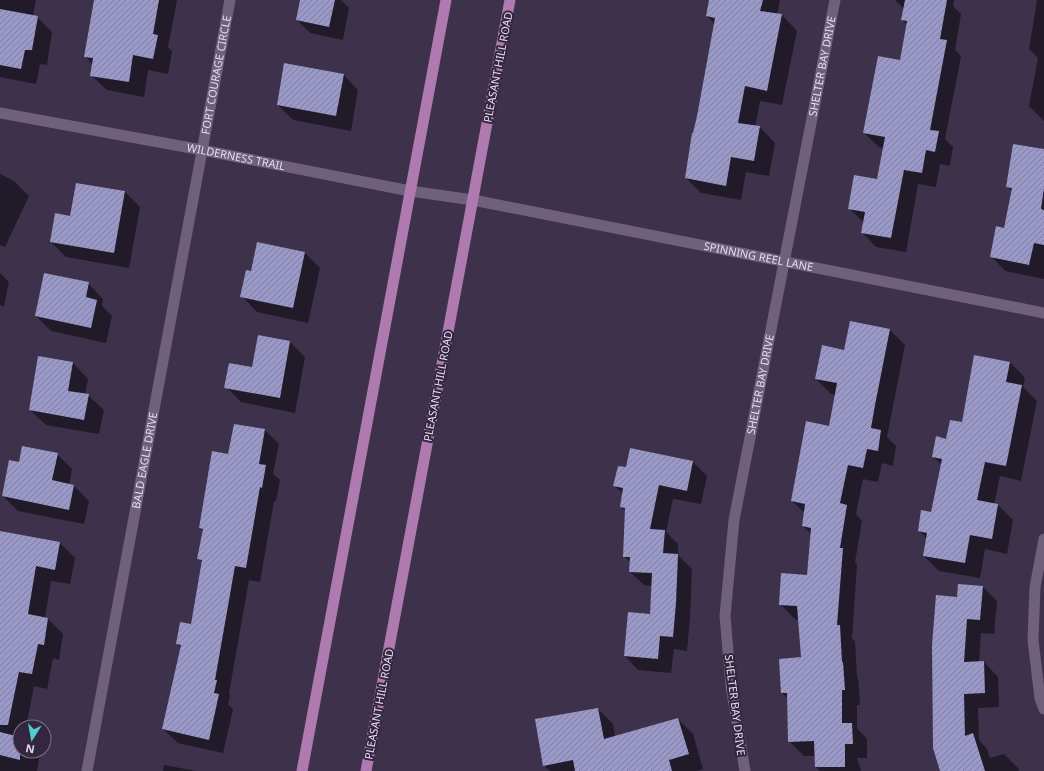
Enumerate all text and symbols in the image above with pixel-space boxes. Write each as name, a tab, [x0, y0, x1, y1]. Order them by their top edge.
street label: PLEASANT HILL ROAD	[479, 10, 516, 124]
street label: FORT COURAGE CIRCLE	[197, 14, 234, 135]
street label: SHELTER BAY DRIVE	[805, 15, 839, 118]
street label: WILDERNESS TRAIL	[186, 139, 287, 173]
street label: SPINNING REEL LANE	[703, 238, 815, 274]
street label: PLEASANT HILL ROAD	[419, 329, 456, 443]
street label: SHELTER BAY DRIVE	[743, 333, 777, 436]
street label: BALD EAGLE DRIVE	[128, 411, 160, 510]
street label: PLEASANT HILL ROAD	[360, 647, 397, 761]
street label: SHELTER BAY DRIVE	[722, 654, 749, 756]
north arrow	[12, 719, 52, 759]
text: N	[24, 741, 36, 758]

